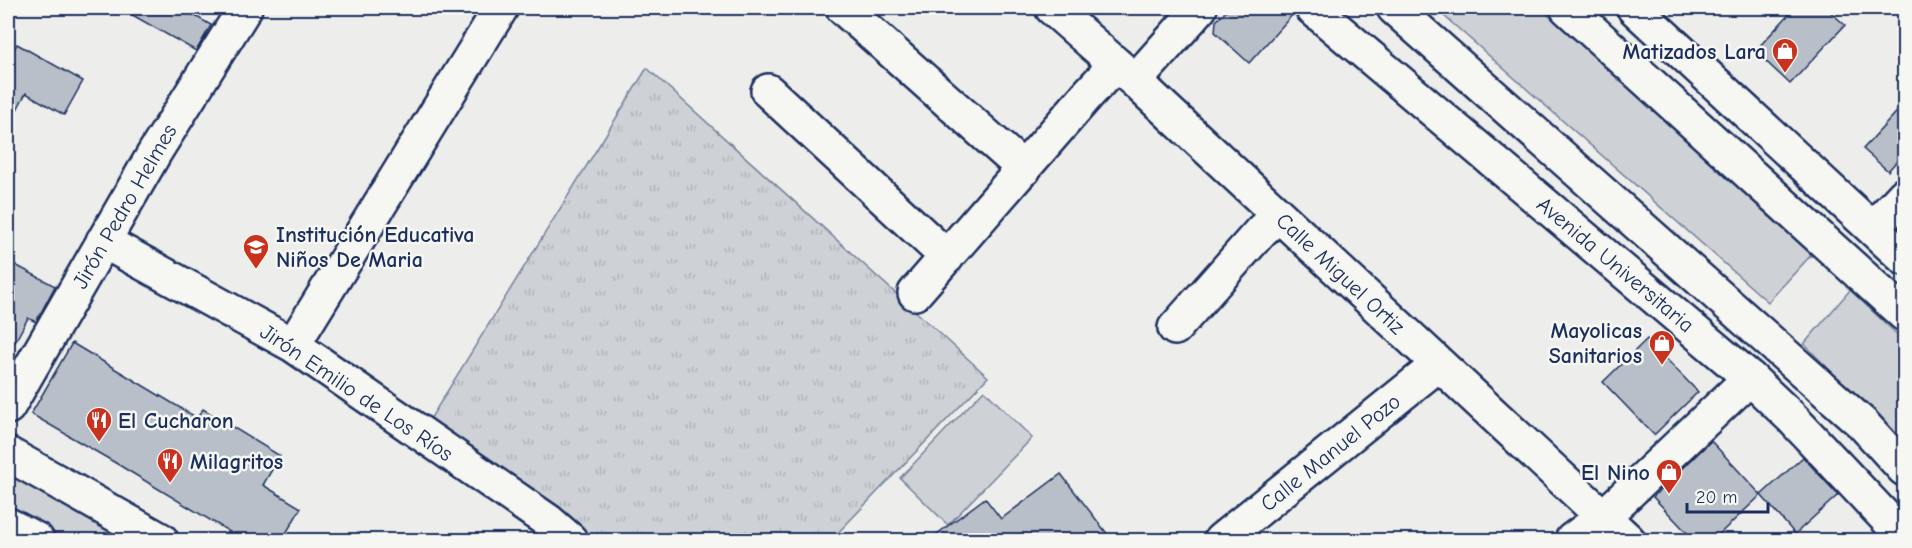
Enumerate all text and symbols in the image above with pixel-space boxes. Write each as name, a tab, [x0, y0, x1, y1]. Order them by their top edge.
shop icon: Matizados Lara	[1770, 36, 1800, 74]
place label: Matizados Lara	[1622, 39, 1766, 65]
street label: Jirón Pedro Helmes	[67, 120, 183, 293]
street label: Avenida Universitaria	[1531, 191, 1699, 338]
street label: Calle Miguel Ortiz	[1271, 208, 1410, 340]
place label: Institución Educativa Niños De Maria	[276, 222, 474, 273]
school or university icon: Institución Educativa Niños De Maria	[241, 232, 271, 270]
place label: Mayolicas Sanitarios	[1549, 318, 1642, 369]
street label: Jirón Emilio de Los Ríos	[255, 319, 458, 467]
shop icon: Mayolicas Sanitarios	[1647, 328, 1677, 366]
street label: Calle Manuel Pozo	[1255, 388, 1406, 517]
restaurant icon: El Cucharon	[84, 405, 114, 443]
place label: El Cucharon	[118, 408, 234, 434]
restaurant icon: Milagritos	[155, 446, 185, 484]
place label: Milagritos	[190, 449, 283, 475]
shop icon: El Nino	[1654, 457, 1684, 495]
place label: El Nino	[1581, 460, 1650, 486]
scale bar	[1687, 476, 1768, 514]
text: 20 m	[1696, 487, 1737, 508]

